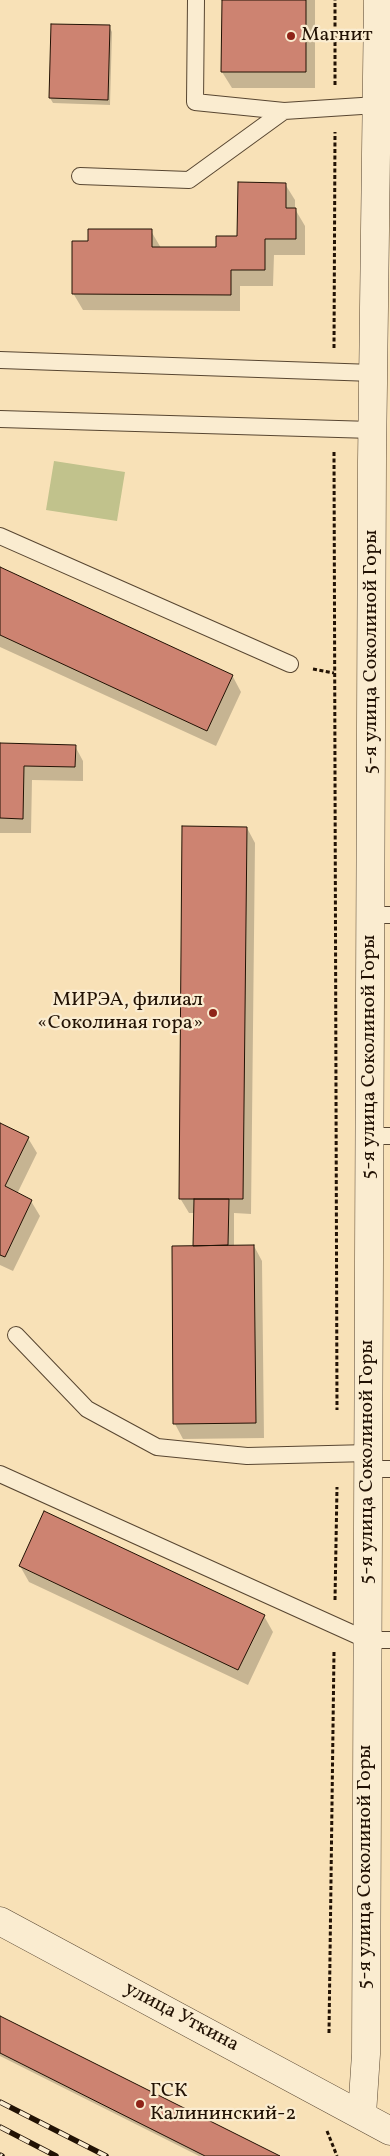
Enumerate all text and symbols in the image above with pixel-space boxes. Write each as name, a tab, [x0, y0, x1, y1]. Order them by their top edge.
place label: Магнит	[301, 24, 373, 48]
marker: Магнит	[285, 30, 297, 42]
street label: 5-я улица Соколиной Горы	[360, 530, 384, 774]
street label: 5-я улица Соколиной Горы	[358, 935, 382, 1179]
place label: МИРЭА, филиал «Соколиная гора»	[37, 989, 203, 1036]
marker: МИРЭА, филиал «Соколиная гора»	[207, 1007, 219, 1019]
street label: 5-я улица Соколиной Горы	[356, 1340, 380, 1584]
street label: 5-я улица Соколиной Горы	[354, 1745, 378, 1989]
street label: улица Уткина	[120, 1978, 242, 2058]
place label: ГСК Калининский-2	[150, 2080, 296, 2127]
marker: ГСК Калининский-2	[134, 2098, 146, 2110]

